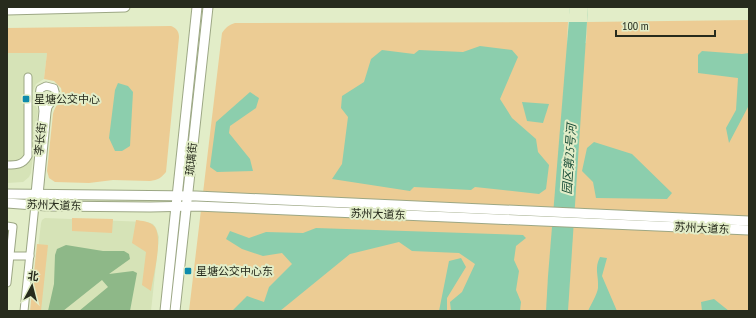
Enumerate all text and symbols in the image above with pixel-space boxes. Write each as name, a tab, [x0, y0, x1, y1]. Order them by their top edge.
scale bar	[616, 12, 715, 38]
text: 100 m	[622, 18, 649, 33]
place label: 星塘公交中心	[34, 92, 100, 106]
marker: 星塘公交中心	[21, 94, 31, 104]
water label: 园区第25号河	[559, 121, 579, 195]
street label: 李长街	[31, 122, 49, 156]
street label: 琉璃街	[182, 142, 200, 176]
street label: 苏州大道东	[26, 197, 82, 213]
street label: 苏州大道东	[350, 206, 406, 222]
street label: 苏州大道东	[674, 220, 730, 236]
place label: 星塘公交中心东	[196, 264, 273, 278]
north arrow	[12, 266, 52, 306]
marker: 星塘公交中心东	[183, 266, 193, 276]
text: 北	[27, 268, 40, 284]

